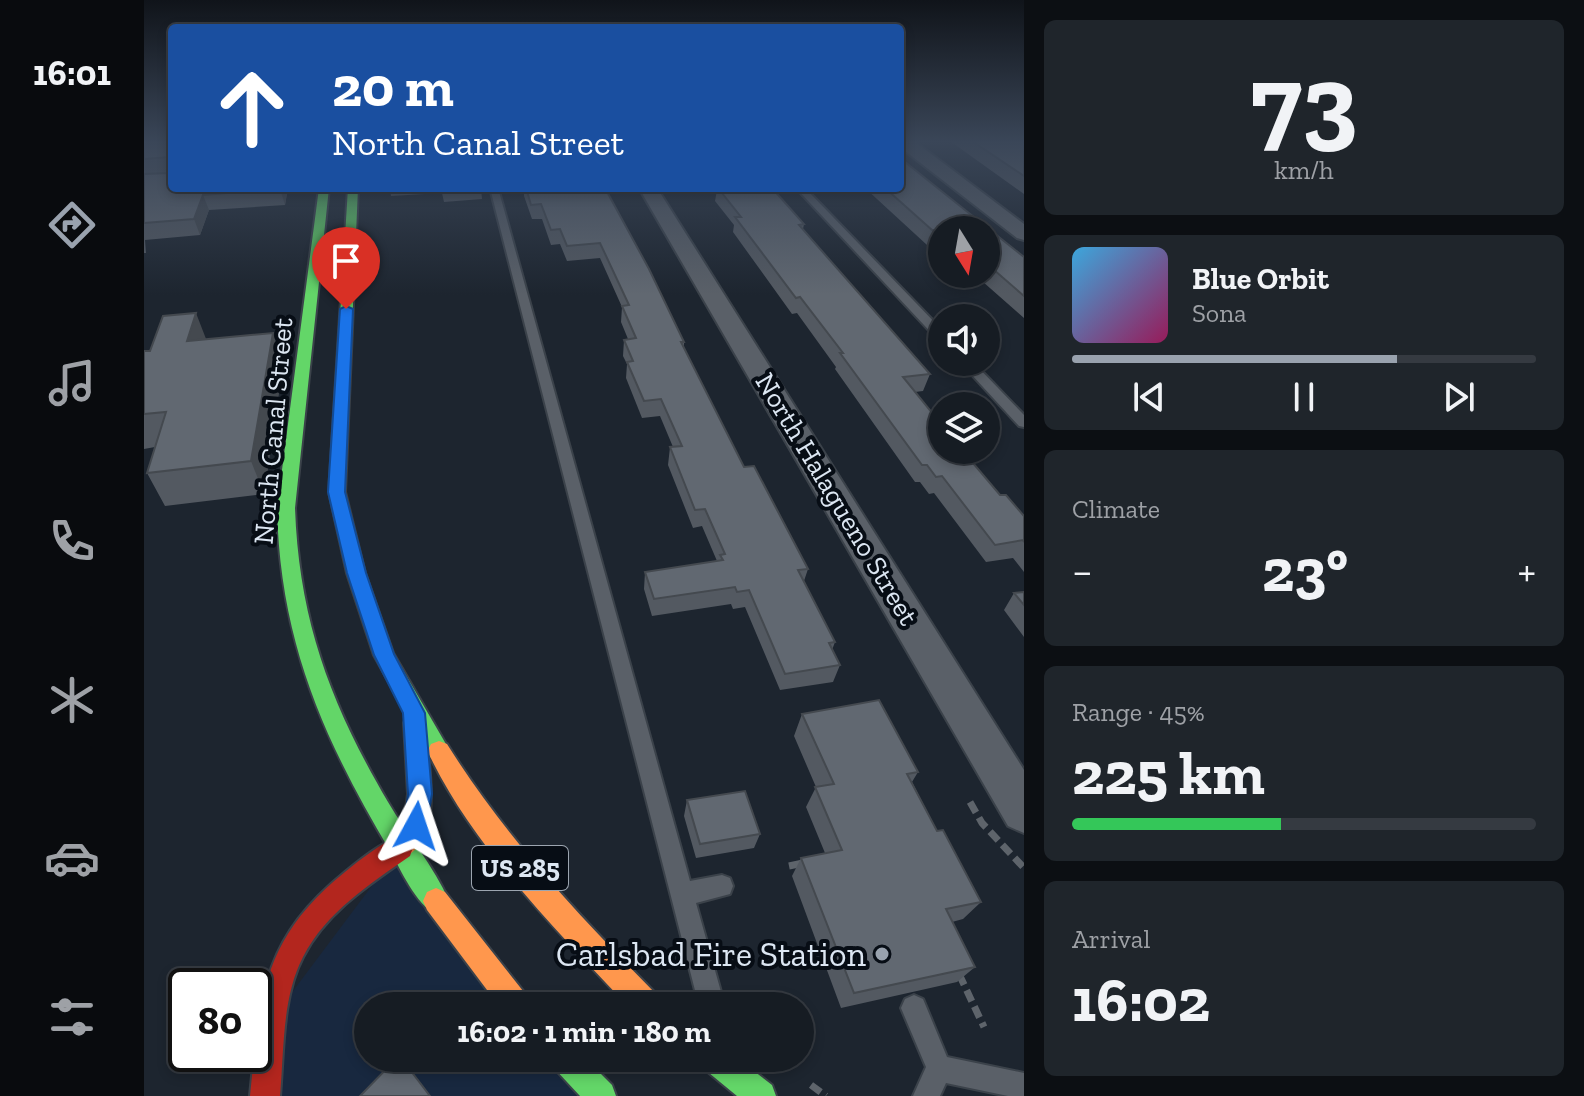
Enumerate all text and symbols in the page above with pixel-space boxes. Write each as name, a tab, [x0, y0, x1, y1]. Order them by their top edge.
text: 73	[1251, 39, 1357, 164]
text: 16:01	[33, 51, 111, 94]
text: 20 m	[332, 53, 454, 120]
icon: ahead	[200, 56, 304, 160]
text: North Canal Street	[332, 121, 624, 164]
text: km/h	[1274, 154, 1334, 186]
icon: directions	[44, 197, 100, 253]
north arrow	[928, 216, 1000, 288]
map controls	[928, 216, 1000, 464]
pin	[312, 227, 380, 309]
icon: arrive	[324, 239, 368, 283]
text: Blue Orbit	[1192, 261, 1329, 297]
text: Sona	[1192, 297, 1247, 329]
button: sound	[928, 304, 1000, 376]
street label: North Canal Street	[247, 316, 299, 546]
icon: music	[44, 355, 100, 411]
street label: North Halagueno Street	[749, 367, 926, 632]
icon: previous	[1127, 375, 1171, 419]
icon: pause	[1282, 375, 1326, 419]
icon: next	[1437, 375, 1481, 419]
button: layers	[928, 392, 1000, 464]
text: Climate	[1072, 493, 1160, 525]
icon: phone	[44, 513, 100, 569]
text: 23°	[1262, 534, 1348, 606]
text: −	[1072, 544, 1093, 597]
text: +	[1517, 544, 1536, 597]
icon: climate	[44, 672, 100, 728]
text: Range · 45%	[1072, 696, 1205, 728]
text: 225 km	[1072, 737, 1265, 809]
position arrow	[374, 784, 458, 868]
icon: car	[44, 830, 100, 886]
road number: US 285	[472, 846, 568, 890]
text: Arrival	[1072, 923, 1150, 955]
place label: Carlsbad Fire Station	[556, 934, 867, 975]
marker: Carlsbad Fire Station	[873, 945, 891, 963]
text: 16:02	[1072, 964, 1210, 1036]
speed limit sign: 80	[168, 968, 272, 1072]
icon: filters	[44, 989, 100, 1045]
text: 16:02 · 1 min · 180 m	[457, 1014, 711, 1050]

